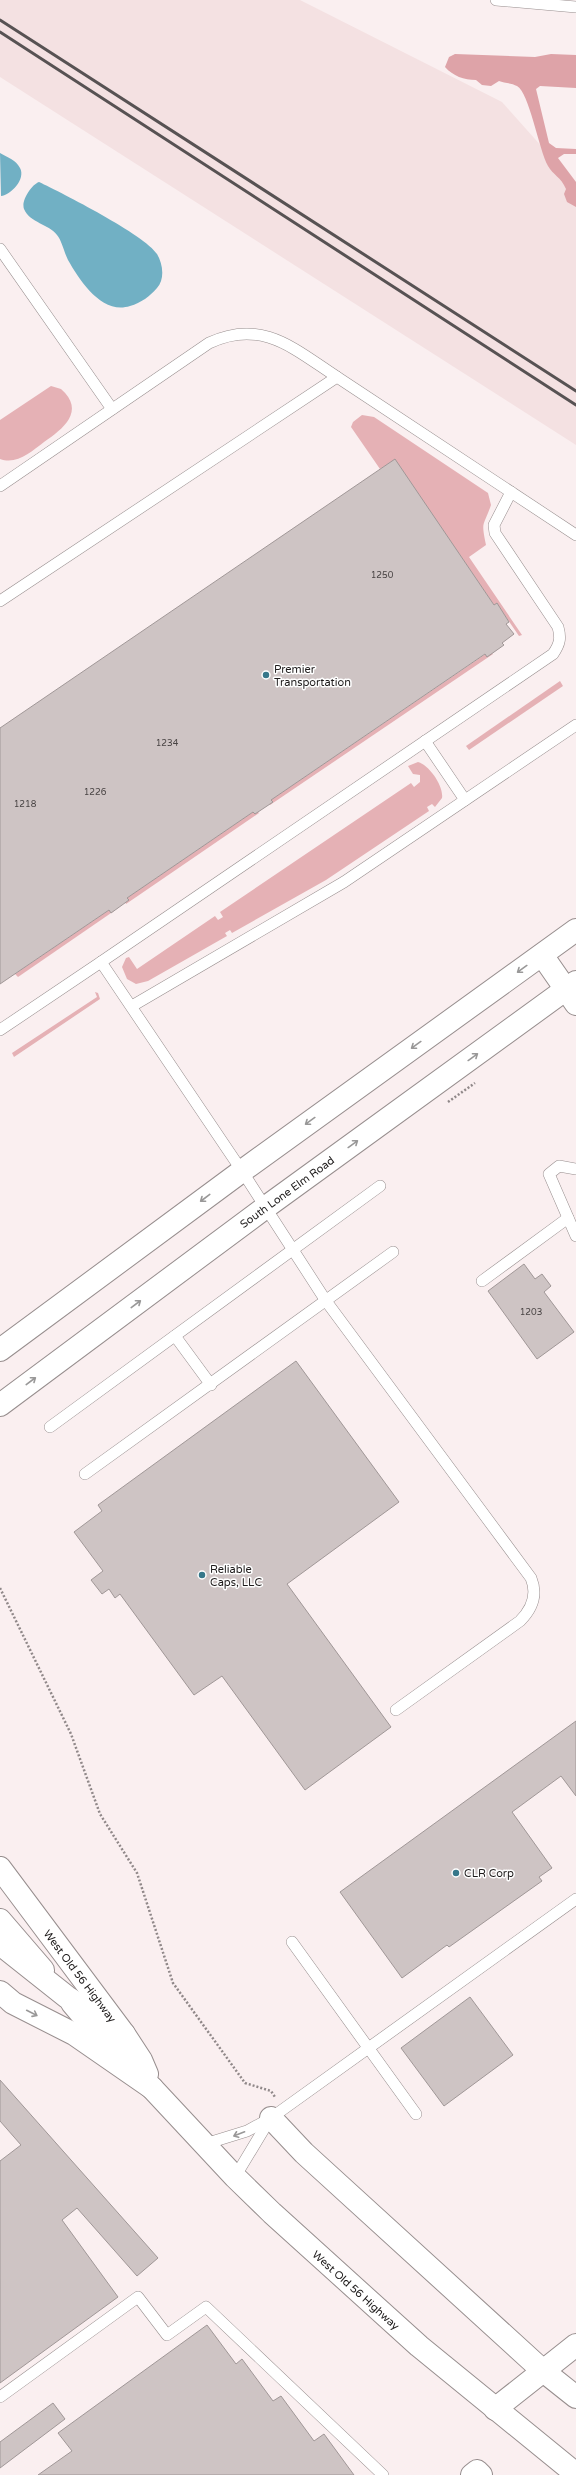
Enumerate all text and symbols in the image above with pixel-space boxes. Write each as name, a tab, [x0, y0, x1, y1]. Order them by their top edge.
house number: 1250	[371, 570, 394, 581]
place label: Premier Transportation	[274, 663, 351, 689]
marker: Premier Transportation	[261, 670, 271, 680]
house number: 1234	[156, 738, 179, 749]
house number: 1226	[84, 787, 107, 798]
house number: 1218	[14, 799, 37, 810]
one-way arrow	[516, 965, 527, 974]
one-way arrow	[411, 1041, 422, 1049]
one-way arrow	[467, 1053, 478, 1061]
one-way arrow	[305, 1117, 316, 1125]
one-way arrow	[347, 1140, 358, 1148]
street label: South Lone Elm Road	[238, 1154, 337, 1231]
one-way arrow	[200, 1193, 211, 1202]
one-way arrow	[130, 1300, 141, 1308]
house number: 1203	[520, 1307, 542, 1318]
one-way arrow	[26, 1377, 37, 1386]
place label: Reliable Caps, LLC	[210, 1563, 262, 1589]
marker: Reliable Caps, LLC	[197, 1570, 207, 1580]
place label: CLR Corp	[464, 1867, 514, 1880]
marker: CLR Corp	[451, 1868, 461, 1878]
street label: West Old 56 Highway	[41, 1928, 119, 2025]
one-way arrow	[26, 2010, 38, 2017]
one-way arrow	[233, 2131, 245, 2139]
street label: West Old 56 Highway	[310, 2248, 402, 2333]

